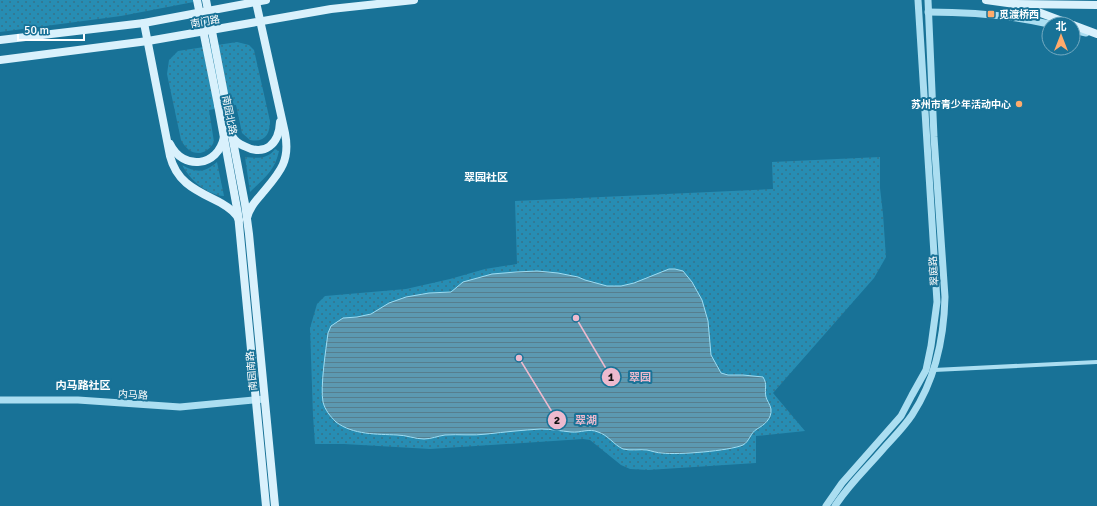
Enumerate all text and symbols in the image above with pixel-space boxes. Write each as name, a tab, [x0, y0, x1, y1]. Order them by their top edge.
marker: 觅渡桥西	[986, 9, 996, 19]
place label: 觅渡桥西	[999, 9, 1039, 21]
street label: 南门路	[189, 13, 221, 30]
scale bar	[18, 16, 84, 42]
north arrow	[1041, 16, 1081, 56]
text: 北	[1056, 20, 1067, 33]
text: 50 m	[24, 23, 49, 38]
street label: 南园北路	[219, 94, 239, 136]
place label: 苏州市青少年活动中心	[911, 98, 1011, 111]
marker: 苏州市青少年活动中心	[1014, 99, 1024, 109]
district label: 翠园社区	[464, 171, 508, 184]
street label: 翠庭路	[927, 256, 941, 286]
street label: 南园南路	[244, 350, 260, 391]
callout: 翠园	[601, 365, 659, 388]
text: 1	[608, 370, 615, 385]
text: 翠园	[629, 371, 651, 384]
district label: 内马路社区	[56, 379, 111, 392]
street label: 内马路	[118, 388, 148, 402]
callout: 翠湖	[547, 408, 605, 431]
text: 2	[554, 413, 560, 428]
text: 翠湖	[575, 414, 597, 427]

